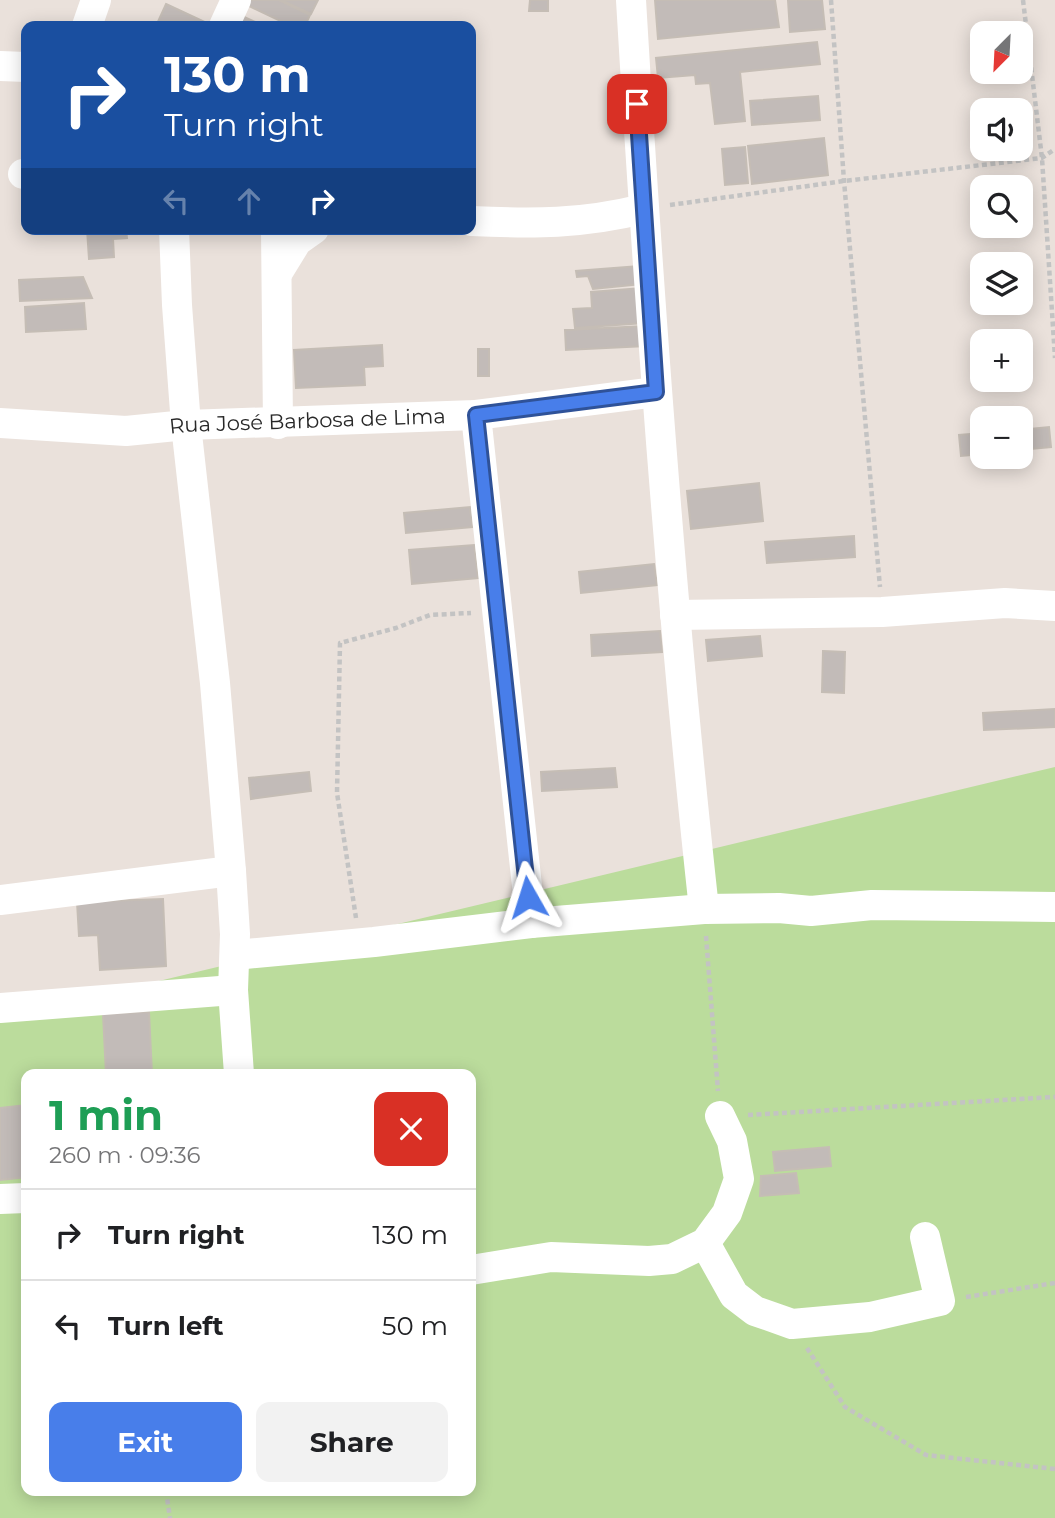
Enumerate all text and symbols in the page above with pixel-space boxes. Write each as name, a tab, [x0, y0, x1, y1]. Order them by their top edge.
north arrow	[970, 21, 1032, 84]
map controls	[970, 21, 1033, 469]
text: 130 m	[164, 45, 311, 104]
icon: right	[49, 49, 140, 140]
pin	[607, 74, 667, 134]
icon: arrive	[618, 85, 656, 123]
button: sound	[970, 98, 1033, 161]
text: Turn right	[164, 105, 324, 144]
button: search	[970, 175, 1033, 238]
icon: left	[157, 182, 195, 220]
icon: ahead	[230, 182, 268, 220]
icon: right	[303, 182, 341, 220]
button: layers	[970, 252, 1033, 315]
button: +	[970, 329, 1033, 392]
street label: Rua José Barbosa de Lima	[168, 403, 446, 439]
button: −	[970, 406, 1033, 469]
position arrow	[491, 860, 565, 934]
text: 1 min	[49, 1089, 163, 1141]
button: close	[374, 1092, 448, 1166]
text: 260 m · 09:36	[49, 1141, 201, 1169]
icon: right	[49, 1216, 87, 1254]
text: Turn right	[108, 1219, 244, 1251]
text: 130 m	[372, 1219, 448, 1251]
icon: left	[49, 1307, 87, 1345]
text: Turn left	[108, 1310, 224, 1342]
text: 50 m	[382, 1310, 448, 1342]
button: Exit	[49, 1402, 242, 1482]
button: Share	[256, 1402, 448, 1482]

